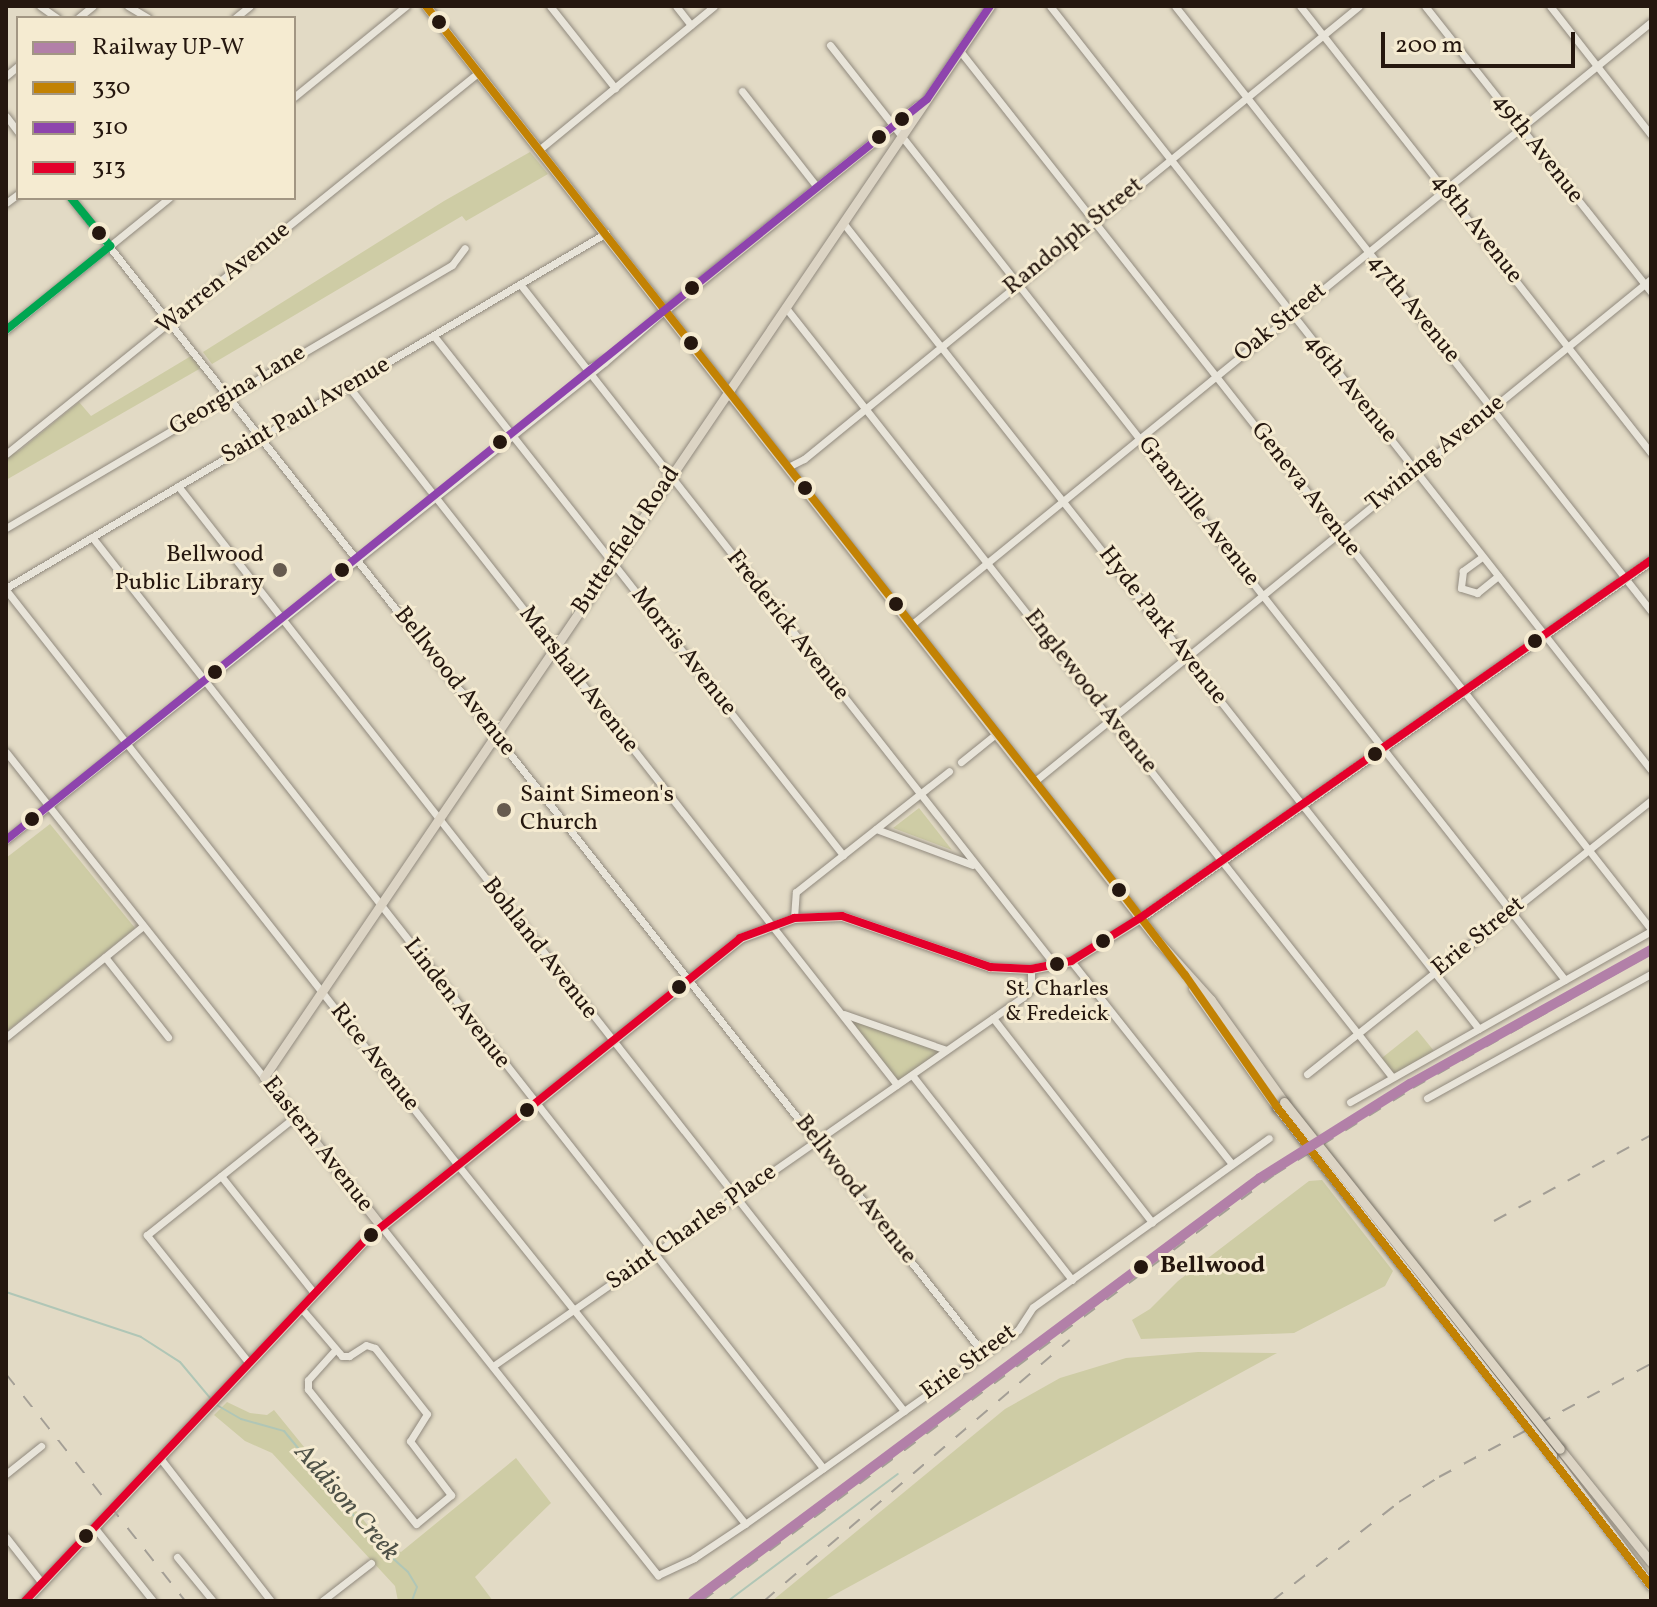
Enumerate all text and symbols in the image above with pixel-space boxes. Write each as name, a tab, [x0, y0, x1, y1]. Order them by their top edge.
unlabelled marker	[431, 14, 447, 30]
legend	[16, 16, 296, 200]
scale bar	[1385, 16, 1579, 66]
text: 200 m	[1395, 29, 1463, 63]
text: Railway UP-W	[92, 31, 244, 65]
text: 330	[92, 71, 130, 105]
street label: 49th Avenue	[1485, 88, 1589, 210]
text: 310	[92, 111, 128, 145]
unlabelled marker	[894, 111, 910, 127]
unlabelled marker	[871, 129, 887, 145]
text: 313	[92, 151, 126, 185]
street label: 48th Avenue	[1424, 168, 1528, 290]
street label: Randolph Street	[998, 172, 1150, 302]
street label: Warren Avenue	[151, 216, 297, 342]
unlabelled marker	[91, 225, 107, 241]
street label: 47th Avenue	[1360, 249, 1466, 369]
street label: Oak Street	[1229, 277, 1333, 369]
unlabelled marker	[684, 280, 700, 296]
street label: 46th Avenue	[1297, 329, 1403, 449]
unlabelled marker	[683, 335, 699, 351]
street label: Georgina Lane	[165, 339, 311, 443]
street label: Saint Paul Avenue	[217, 351, 395, 471]
street label: Twining Avenue	[1361, 389, 1511, 519]
street label: Geneva Avenue	[1244, 417, 1366, 563]
street label: Granville Avenue	[1131, 431, 1265, 593]
unlabelled marker	[492, 434, 508, 450]
street label: Butterfield Road	[567, 461, 687, 621]
unlabelled marker	[797, 480, 813, 496]
street label: Hyde Park Avenue	[1091, 541, 1233, 711]
place label: Bellwood Public Library	[115, 542, 264, 598]
street label: Frederick Avenue	[719, 545, 855, 707]
marker: Bellwood Public Library	[271, 561, 289, 579]
unlabelled marker	[334, 562, 350, 578]
street label: Morris Avenue	[624, 582, 742, 722]
unlabelled marker	[888, 596, 904, 612]
street label: Marshall Avenue	[512, 601, 644, 759]
street label: Bellwood Avenue	[387, 602, 521, 762]
street label: Englewood Avenue	[1017, 604, 1163, 780]
unlabelled marker	[1527, 633, 1543, 649]
unlabelled marker	[207, 664, 223, 680]
unlabelled marker	[1367, 746, 1383, 762]
place label: Saint Simeon's Church	[520, 782, 674, 838]
marker: Saint Simeon's Church	[495, 801, 513, 819]
unlabelled marker	[24, 811, 40, 827]
street label: Bohland Avenue	[475, 872, 603, 1026]
unlabelled marker	[1111, 882, 1127, 898]
street label: Erie Street	[1427, 891, 1531, 983]
street label: Linden Avenue	[396, 933, 516, 1075]
unlabelled marker	[1095, 933, 1111, 949]
marker: St. Charles & Fredeick	[1049, 956, 1065, 972]
place label: St. Charles & Fredeick	[1005, 976, 1109, 1028]
unlabelled marker	[671, 979, 687, 995]
street label: Rice Avenue	[323, 998, 425, 1118]
street label: Eastern Avenue	[255, 1072, 379, 1218]
unlabelled marker	[519, 1102, 535, 1118]
street label: Bellwood Avenue	[788, 1110, 922, 1270]
street label: Saint Charles Place	[602, 1159, 782, 1297]
unlabelled marker	[363, 1227, 379, 1243]
place label: Bellwood	[1160, 1253, 1265, 1281]
marker: Bellwood	[1129, 1255, 1153, 1279]
street label: Erie Street	[916, 1319, 1022, 1407]
water label: Addison Creek	[287, 1438, 405, 1568]
unlabelled marker	[78, 1528, 94, 1544]

